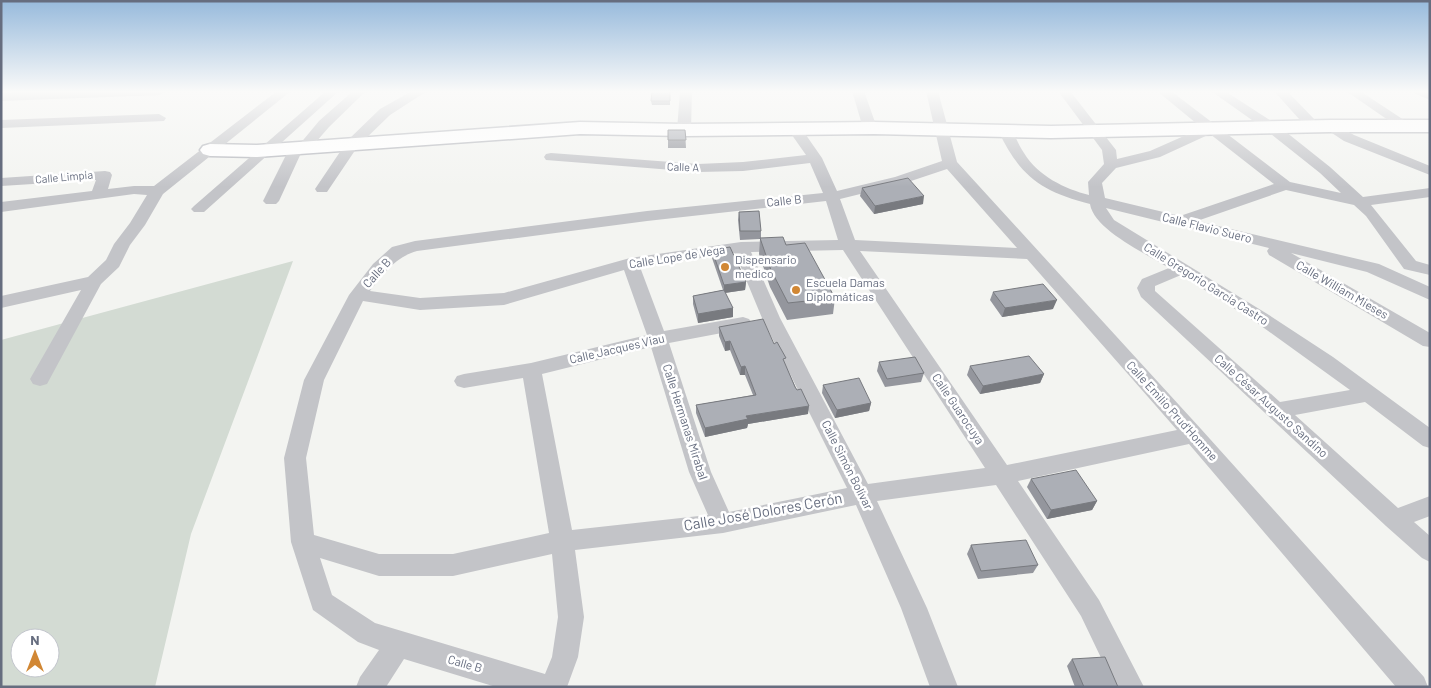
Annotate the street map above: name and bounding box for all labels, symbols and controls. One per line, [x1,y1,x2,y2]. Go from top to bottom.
street label: Calle A [667,159,700,174]
street label: Calle Limpia [35,167,93,186]
street label: Calle B [766,191,802,209]
street label: Calle Flavio Suero [1161,209,1253,245]
street label: Calle Gregorio García Castro [1142,239,1271,327]
street label: Calle Lope de Vega [628,242,726,271]
place label: Dispensario medico [735,252,797,280]
street label: Calle B [359,255,393,290]
street label: Calle William Mieses [1294,257,1391,321]
marker: Dispensario medico [719,261,731,273]
place label: Escuela Damas Diplomáticas [806,275,885,303]
marker: Escuela Damas Diplomáticas [790,284,802,296]
street label: Calle Jacques Viau [568,330,666,366]
street label: Calle César Augusto Sandino [1212,351,1331,460]
street label: Calle Emilio Prud'Homme [1124,358,1221,463]
street label: Calle Hermanas Mirabal [661,362,711,481]
street label: Calle Guarocuya [930,370,988,447]
street label: Calle Simón Bolívar [819,418,877,512]
street label: Calle José Dolores Cerón [682,488,844,534]
north arrow [10,628,60,678]
text: N [30,631,40,648]
street label: Calle B [446,651,484,675]

